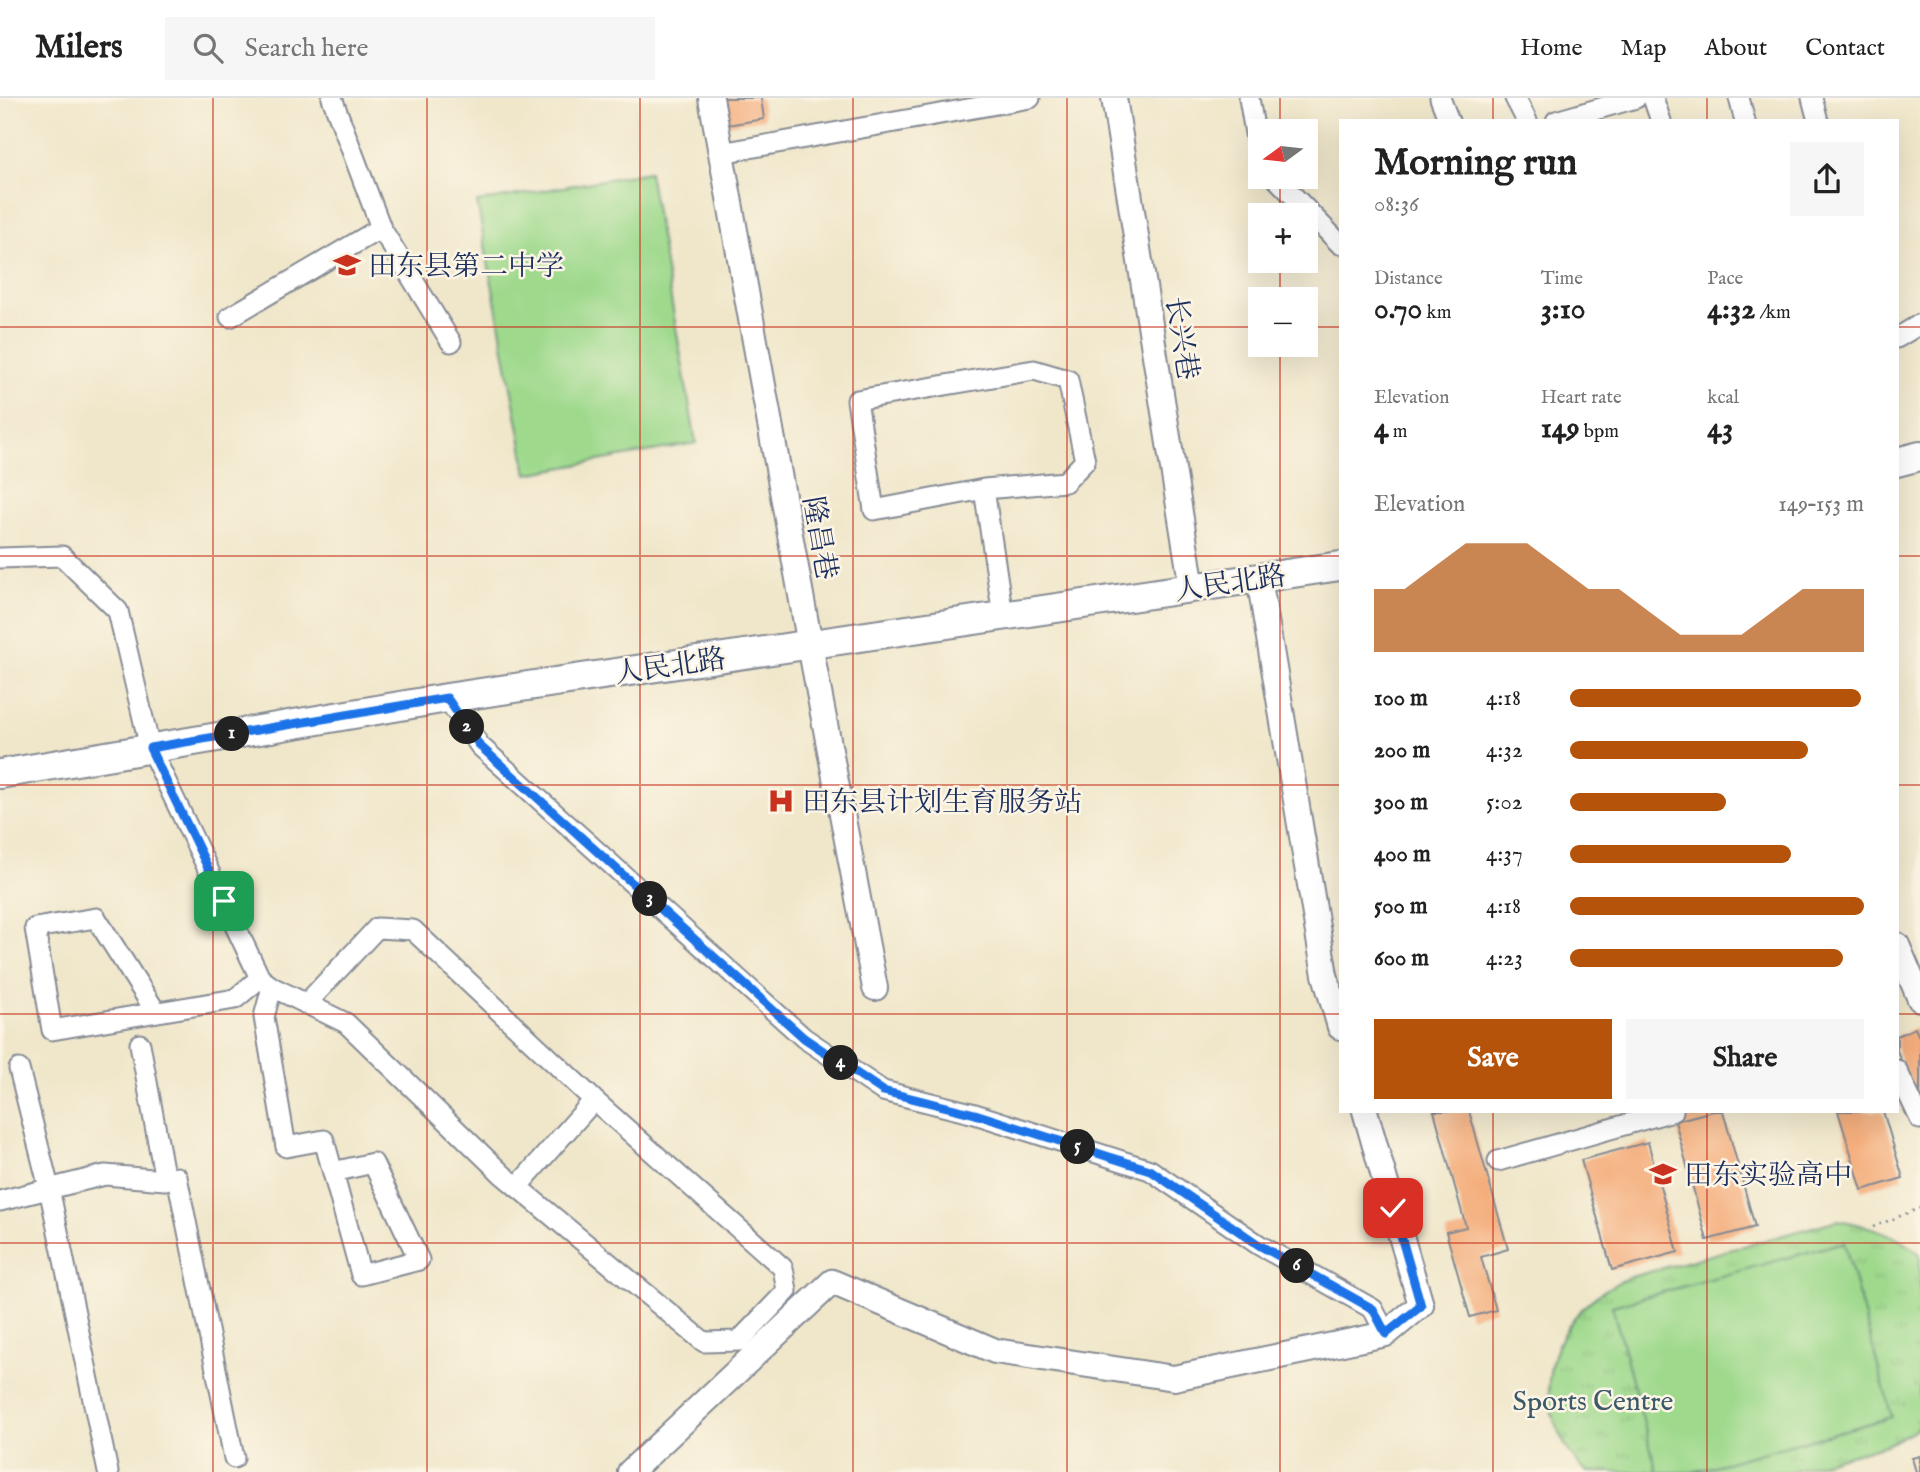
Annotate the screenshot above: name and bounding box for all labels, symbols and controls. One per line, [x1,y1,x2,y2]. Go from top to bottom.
search box [165,17,655,80]
text: Milers [35,27,123,69]
icon: search [189,29,227,67]
text: Search here [245,32,369,65]
text: Home [1520,33,1583,64]
text: Map [1621,33,1667,64]
text: About [1705,33,1767,64]
text: Contact [1805,33,1885,64]
north arrow [1248,119,1318,189]
map controls [1248,119,1318,357]
text: Morning run [1374,140,1577,188]
button: share [1790,142,1864,216]
text: 08:36 [1374,190,1419,219]
button: + [1248,203,1318,273]
school or university icon: 田东县第二中学 [332,250,362,280]
place label: 田东县第二中学 [368,250,564,285]
text: Distance [1374,267,1443,291]
text: Time [1541,267,1583,291]
text: Pace [1707,267,1743,291]
button: − [1248,287,1318,357]
text: 0.70 [1374,291,1422,329]
text: 3:10 [1541,291,1586,329]
text: 4:32 [1707,291,1755,329]
street label: 长兴巷 [1157,294,1204,383]
text: km [1422,301,1451,325]
text: /km [1755,301,1791,325]
text: Elevation [1374,386,1449,410]
text: Heart rate [1541,386,1622,410]
text: kcal [1707,386,1739,410]
text: 4 [1374,410,1389,448]
text: 149 [1541,410,1580,448]
text: 43 [1707,410,1733,448]
text: m [1389,420,1408,444]
text: bpm [1580,420,1619,444]
text: Elevation [1374,490,1465,519]
text: 149–153 m [1778,490,1864,519]
street label: 隆昌巷 [794,494,843,583]
street label: 人民北路 [1172,559,1288,610]
street label: 人民北路 [612,642,728,693]
text: 100 m [1374,684,1428,713]
text: 4:18 [1486,684,1521,713]
pin: 2 [449,710,484,744]
text: 2 [462,714,471,738]
pin: 1 [215,716,250,752]
text: 1 [228,721,235,745]
text: 200 m [1374,736,1430,765]
text: 4:32 [1486,736,1523,765]
hospital icon: 田东县计划生育服务站 [766,786,796,816]
place label: 田东县计划生育服务站 [802,786,1082,821]
text: 300 m [1374,788,1428,817]
text: 5:02 [1486,788,1523,817]
text: 400 m [1374,840,1431,869]
text: 4:37 [1486,840,1523,869]
pin [194,871,254,931]
icon: arrive [205,882,243,920]
pin: 3 [632,882,668,916]
text: 3 [646,886,653,910]
text: 500 m [1374,892,1428,921]
text: 4:18 [1486,892,1521,921]
text: 600 m [1374,944,1429,973]
text: 4:23 [1486,944,1523,973]
button: Save [1374,1019,1612,1099]
button: Share [1626,1019,1864,1099]
pin: 4 [824,1046,858,1080]
text: 4 [836,1050,845,1074]
pin: 5 [1060,1130,1096,1164]
text: 5 [1074,1134,1081,1158]
school or university icon: 田东实验高中 [1648,1159,1678,1189]
place label: 田东实验高中 [1684,1159,1852,1194]
pin [1363,1178,1423,1238]
icon: check [1374,1189,1412,1227]
pin: 6 [1280,1248,1314,1284]
text: 6 [1292,1253,1301,1277]
park label: Sports Centre [1513,1385,1674,1420]

